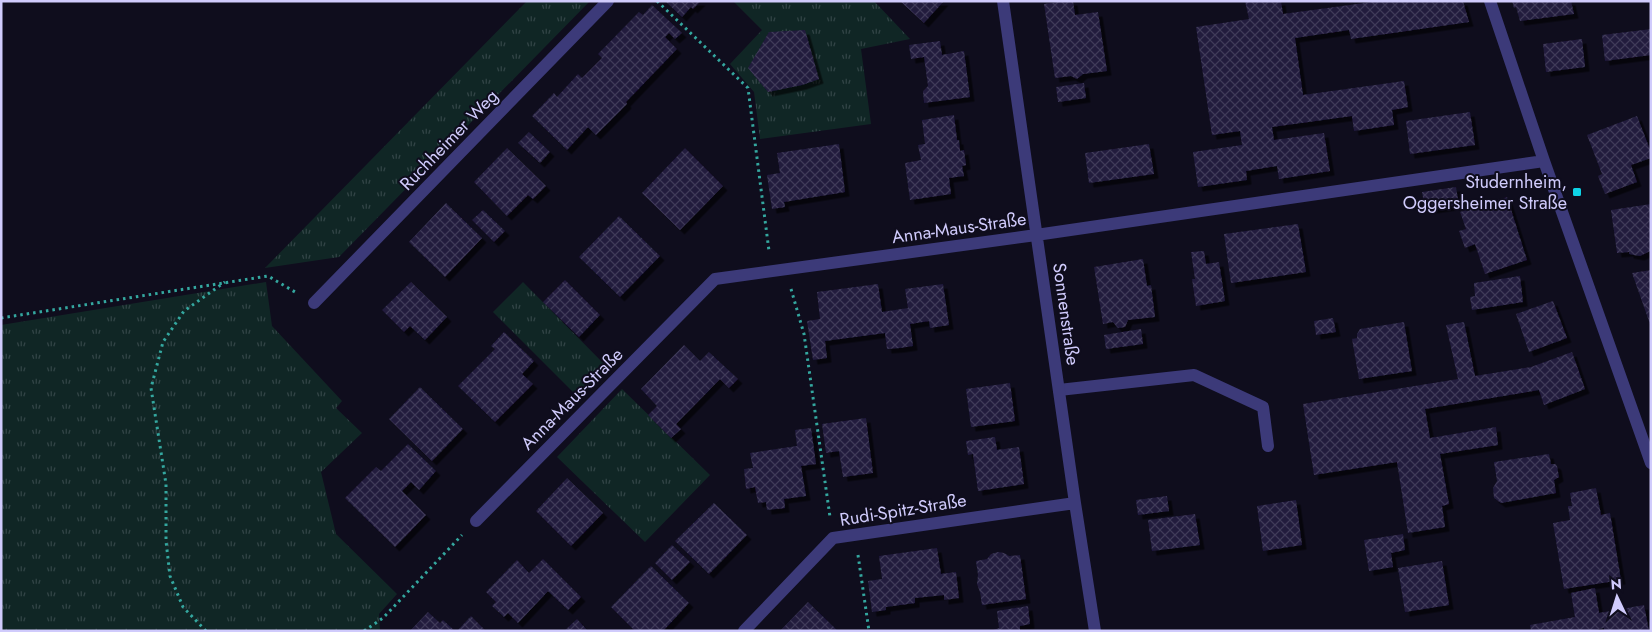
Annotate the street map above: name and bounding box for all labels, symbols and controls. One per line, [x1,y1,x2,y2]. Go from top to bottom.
street label: Ruchheimer Weg [394,84,504,196]
place label: Studernheim, Oggersheimer Straße [1403,169,1567,216]
marker: Studernheim, Oggersheimer Straße [1571,186,1583,198]
street label: Anna-Maus-Straße [890,206,1028,250]
street label: Sonnenstraße [1046,261,1086,367]
street label: Anna-Maus-Straße [515,342,629,456]
street label: Rudi-Spitz-Straße [838,487,968,533]
north arrow [1592,572,1642,622]
text: N [1610,574,1622,594]

